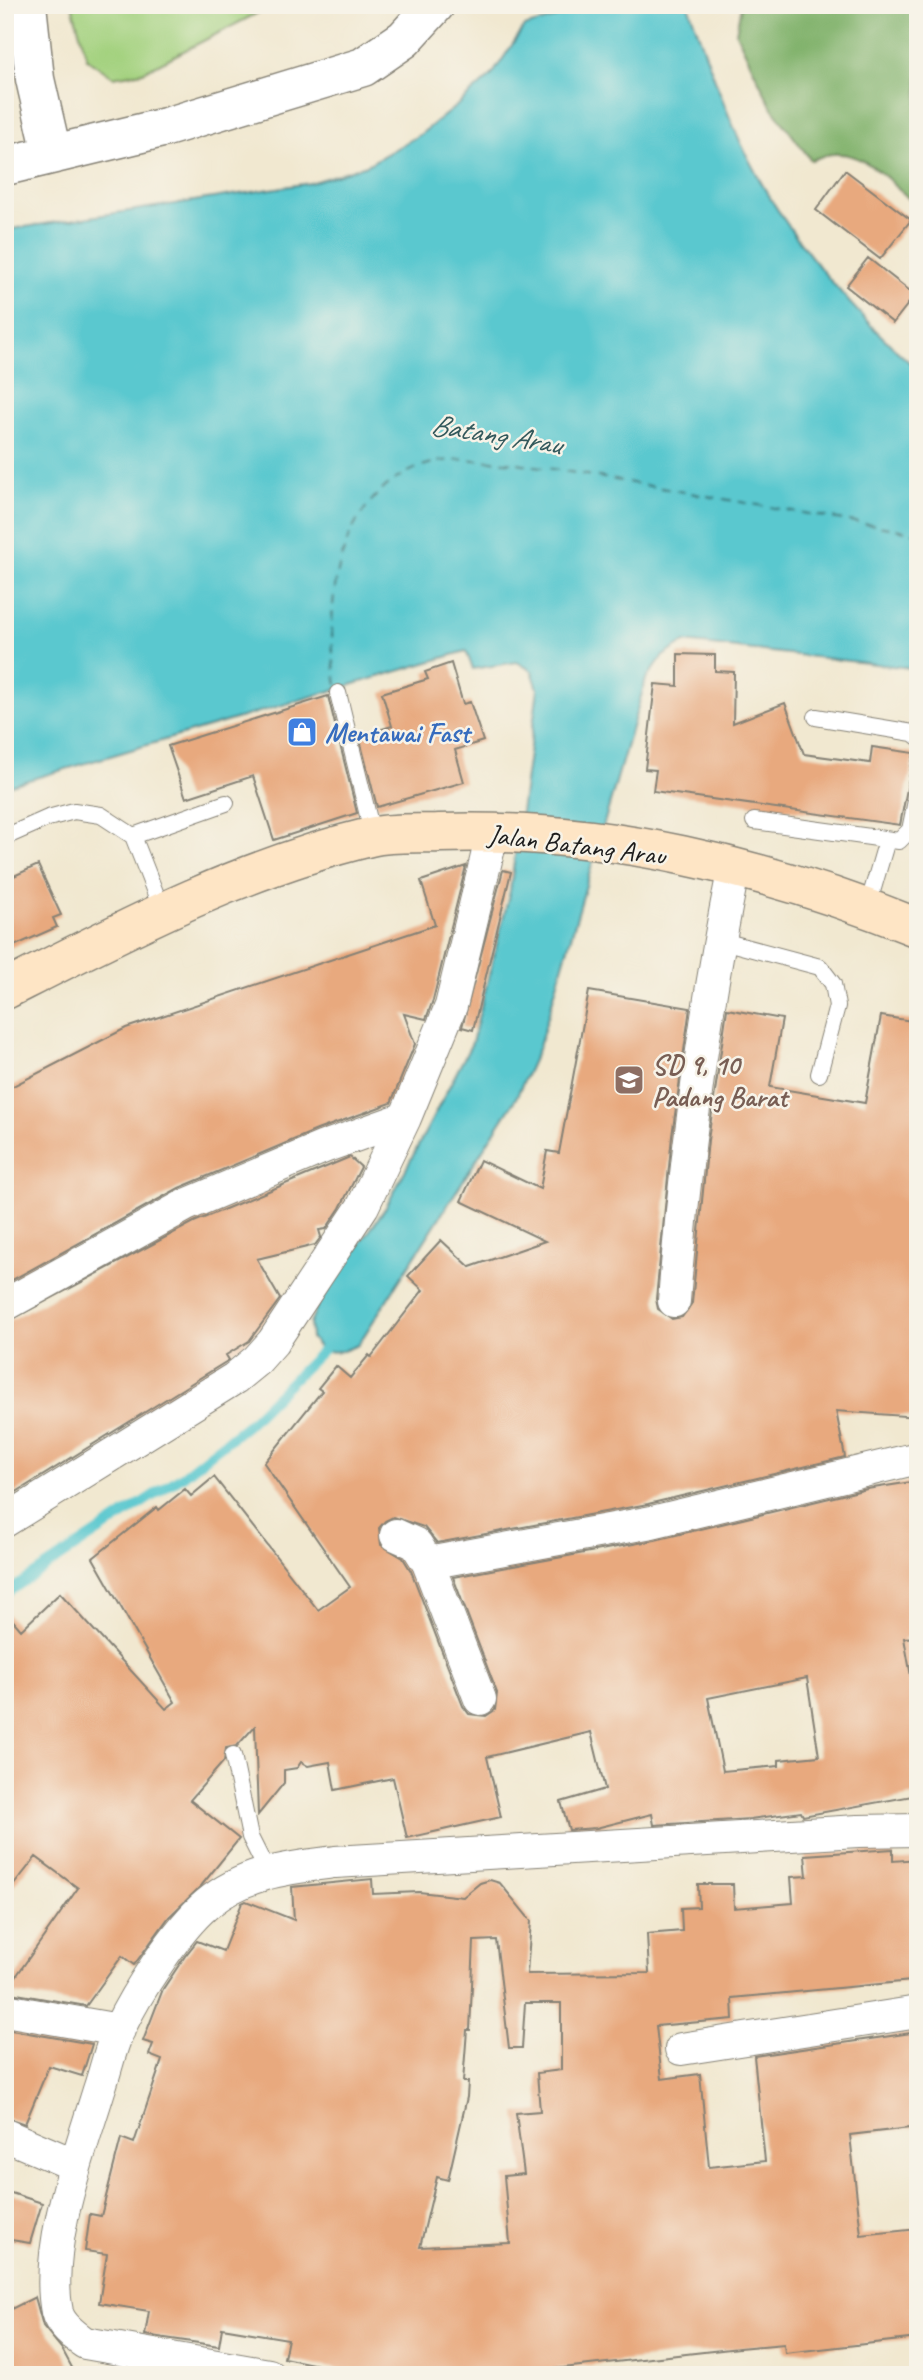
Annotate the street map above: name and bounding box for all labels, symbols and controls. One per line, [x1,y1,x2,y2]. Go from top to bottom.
water label: Batang Arau [428,405,569,464]
shop icon: Mentawai Fast [285,715,319,749]
place label: Mentawai Fast [325,715,473,750]
street label: Jalan Batang Arau [484,816,669,873]
place label: SD 9, 10 Padang Barat [652,1047,791,1114]
school or university icon: SD 9, 10 Padang Barat [612,1063,646,1097]

